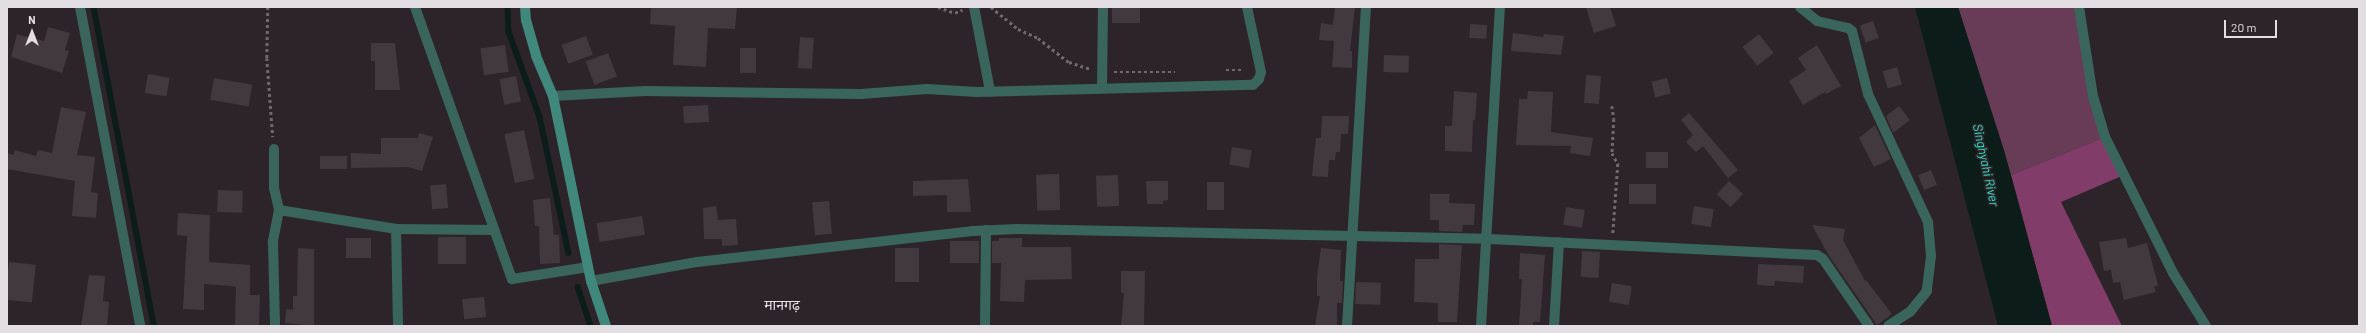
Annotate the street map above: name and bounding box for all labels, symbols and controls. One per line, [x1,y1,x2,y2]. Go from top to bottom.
north arrow [12,12,52,52]
scale bar [2226,12,2279,38]
text: N [28,13,36,26]
text: 20 m [2231,20,2257,34]
water label: Singhyahi River [1970,122,2002,208]
district label: मानगढ़ [764,297,800,313]

